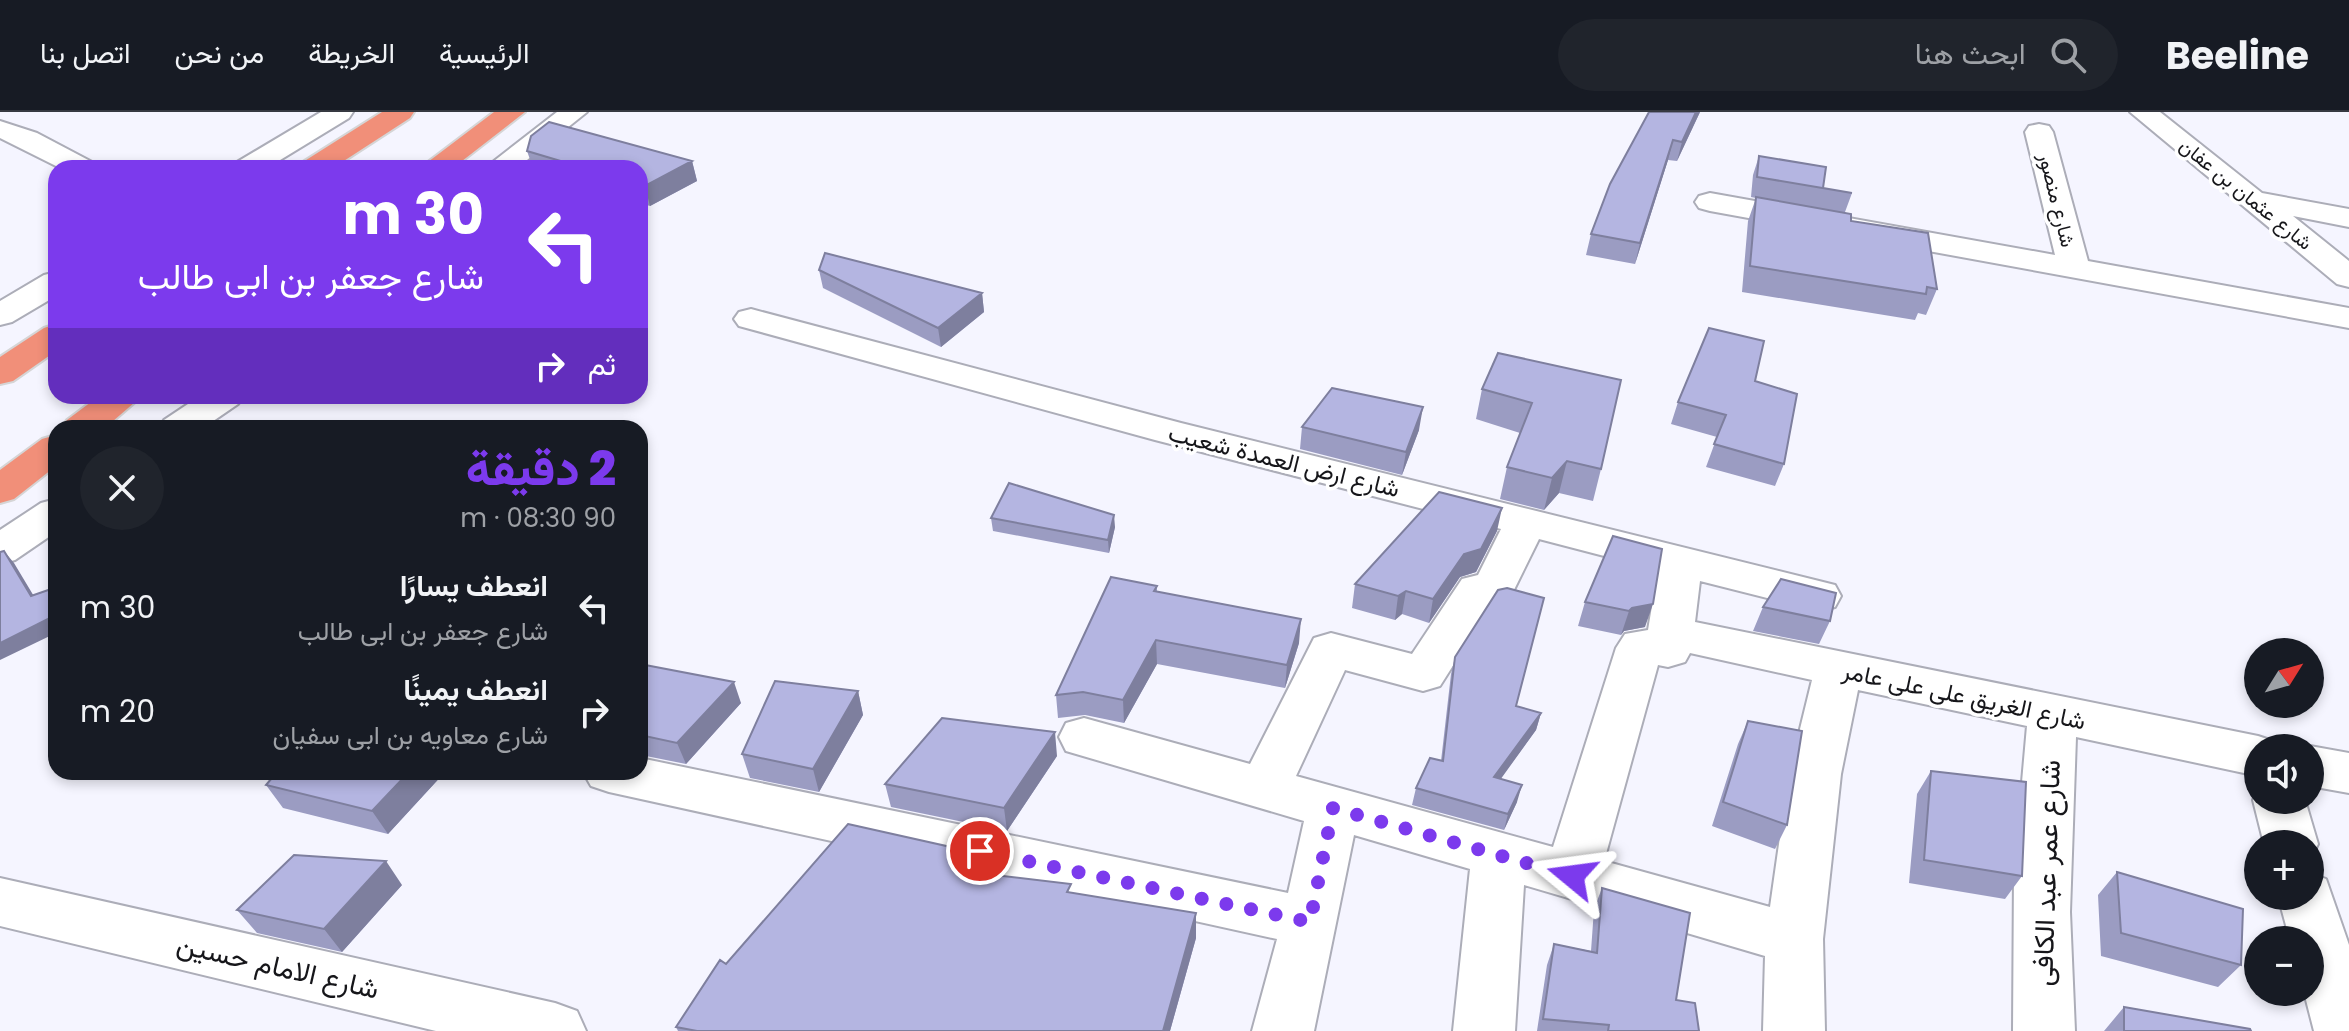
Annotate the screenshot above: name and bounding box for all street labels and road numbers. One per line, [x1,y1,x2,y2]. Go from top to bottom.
street label: شارع عثمان بن عفان [2174,132,2318,256]
street label: شارع منصور [2032,149,2082,250]
street label: شارع ارض العمدة شعيب [1165,416,1403,505]
street label: شارع الغريق على على عامر [1839,653,2089,737]
street label: شارع عمر عبد الكافى [2023,759,2070,987]
street label: شارع الامام حسين [173,924,383,1009]

